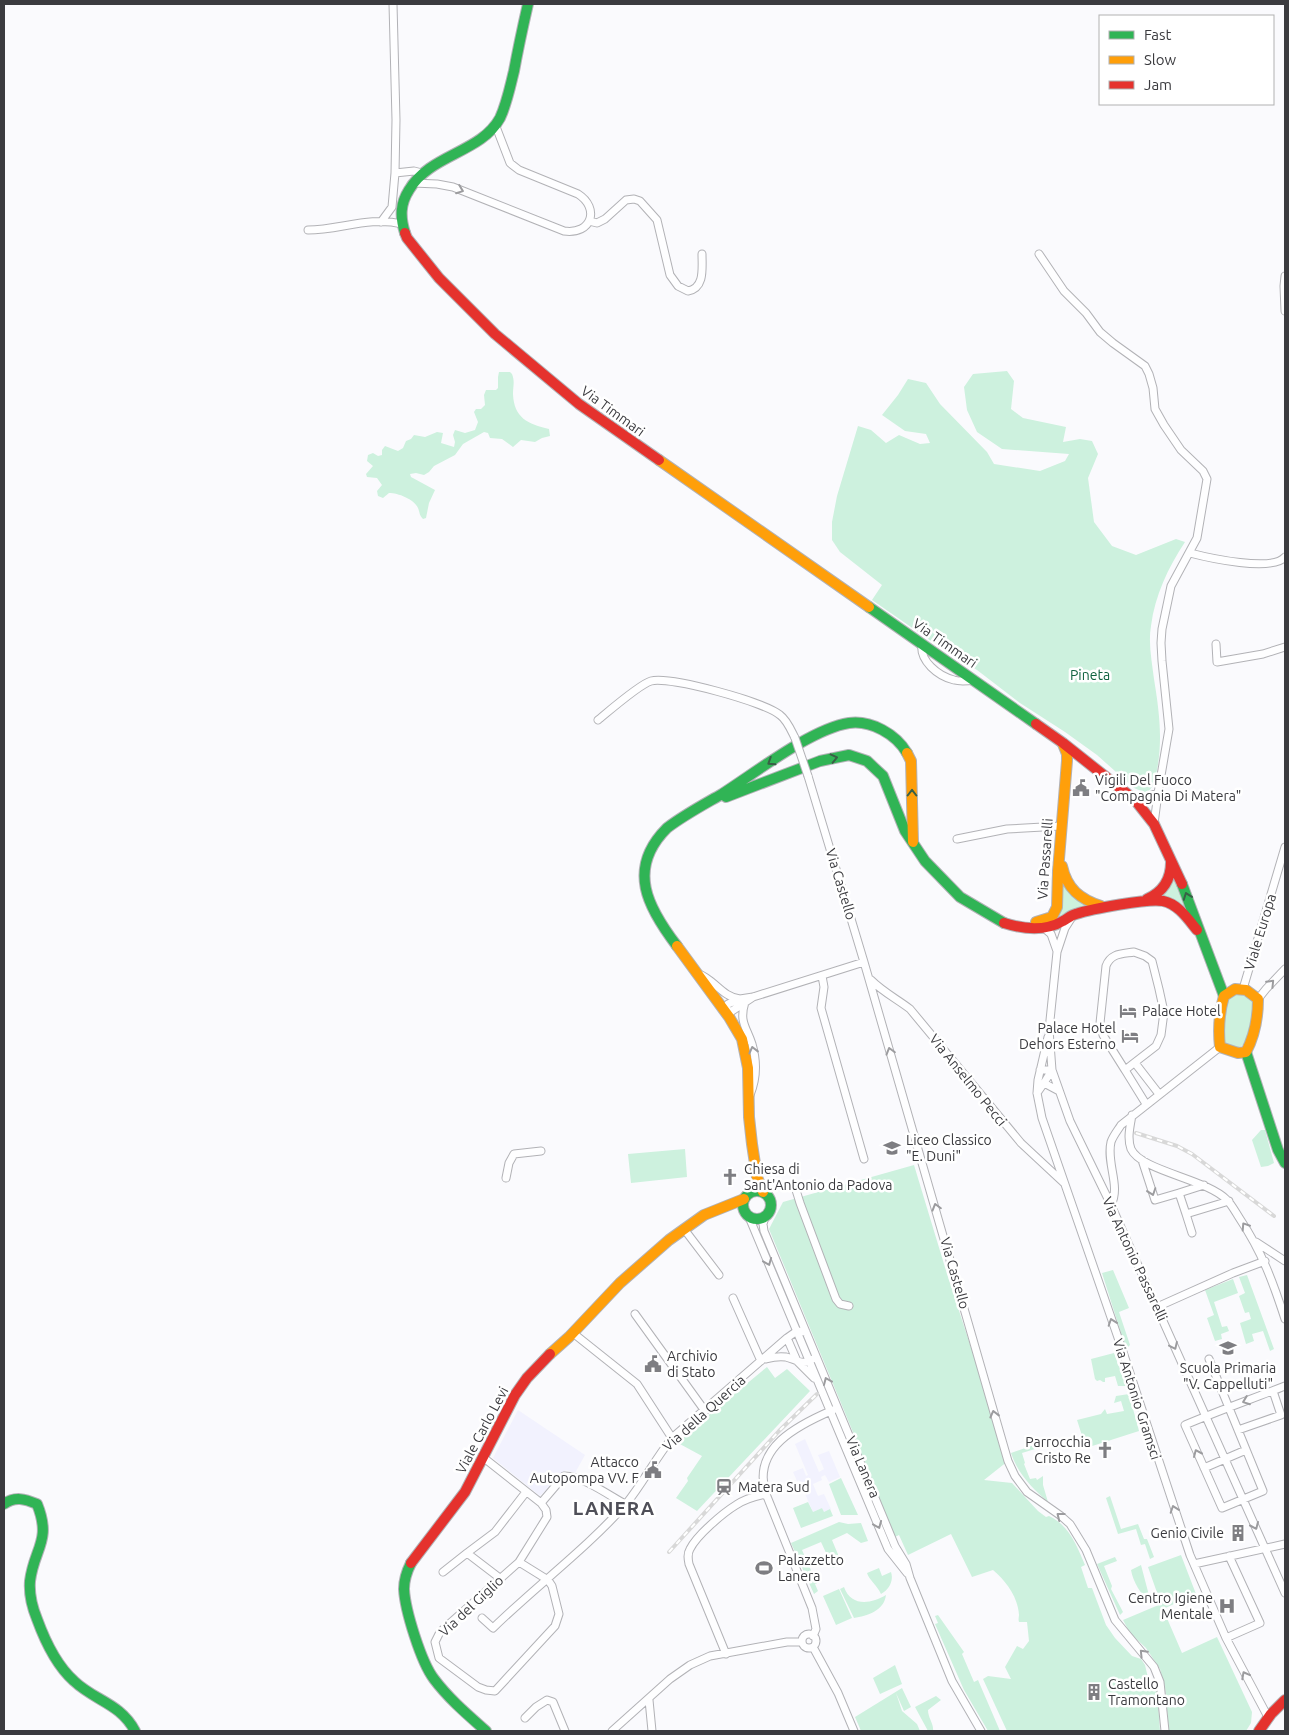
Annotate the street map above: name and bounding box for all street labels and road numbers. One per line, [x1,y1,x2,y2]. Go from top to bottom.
street label: Via Timmari [578,383,648,439]
street label: Via Timmari [910,615,980,671]
street label: Via Passarelli [1034,818,1056,900]
street label: Via Castello [823,846,859,922]
street label: Viale Europa [1241,892,1279,972]
street label: Via Anselmo Pecci [926,1031,1010,1129]
street label: Via Antonio Passarelli [1099,1194,1171,1324]
street label: Via Castello [937,1235,973,1311]
street label: Via Antonio Gramsci [1110,1336,1164,1462]
street label: Via della Quercia [659,1372,749,1454]
street label: Viale Carlo Levi [452,1384,512,1476]
street label: Via Lanera [843,1434,883,1500]
street label: Via del Giglio [436,1572,506,1640]

